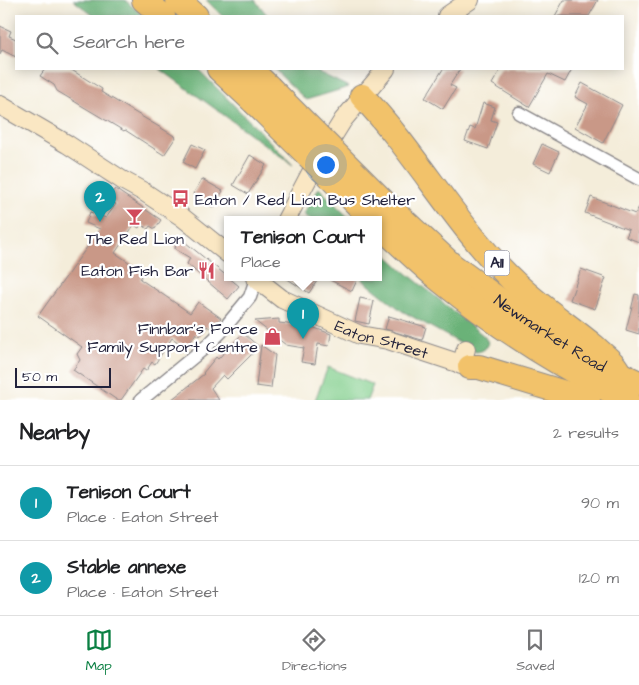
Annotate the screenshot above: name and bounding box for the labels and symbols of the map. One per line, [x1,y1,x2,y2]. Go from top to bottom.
your location [313,152,339,178]
pin: 2 [84,181,116,222]
bus stop icon: Eaton / Red Lion Bus Shelter [171,189,191,209]
place label: Eaton / Red Lion Bus Shelter [195,189,415,211]
bar icon: The Red Lion [125,207,145,227]
place label: The Red Lion [86,228,184,250]
road number: A11 [484,250,510,276]
place label: Eaton Fish Bar [81,260,193,282]
restaurant icon: Eaton Fish Bar [197,260,217,280]
street label: Newmarket Road [489,290,610,378]
pin: 1 [287,298,319,339]
street label: Eaton Street [331,315,431,365]
place label: Finnbar’s Force Family Support Centre [87,318,258,359]
shop icon: Finnbar’s Force Family Support Centre [262,327,282,347]
scale bar [15,365,111,388]

